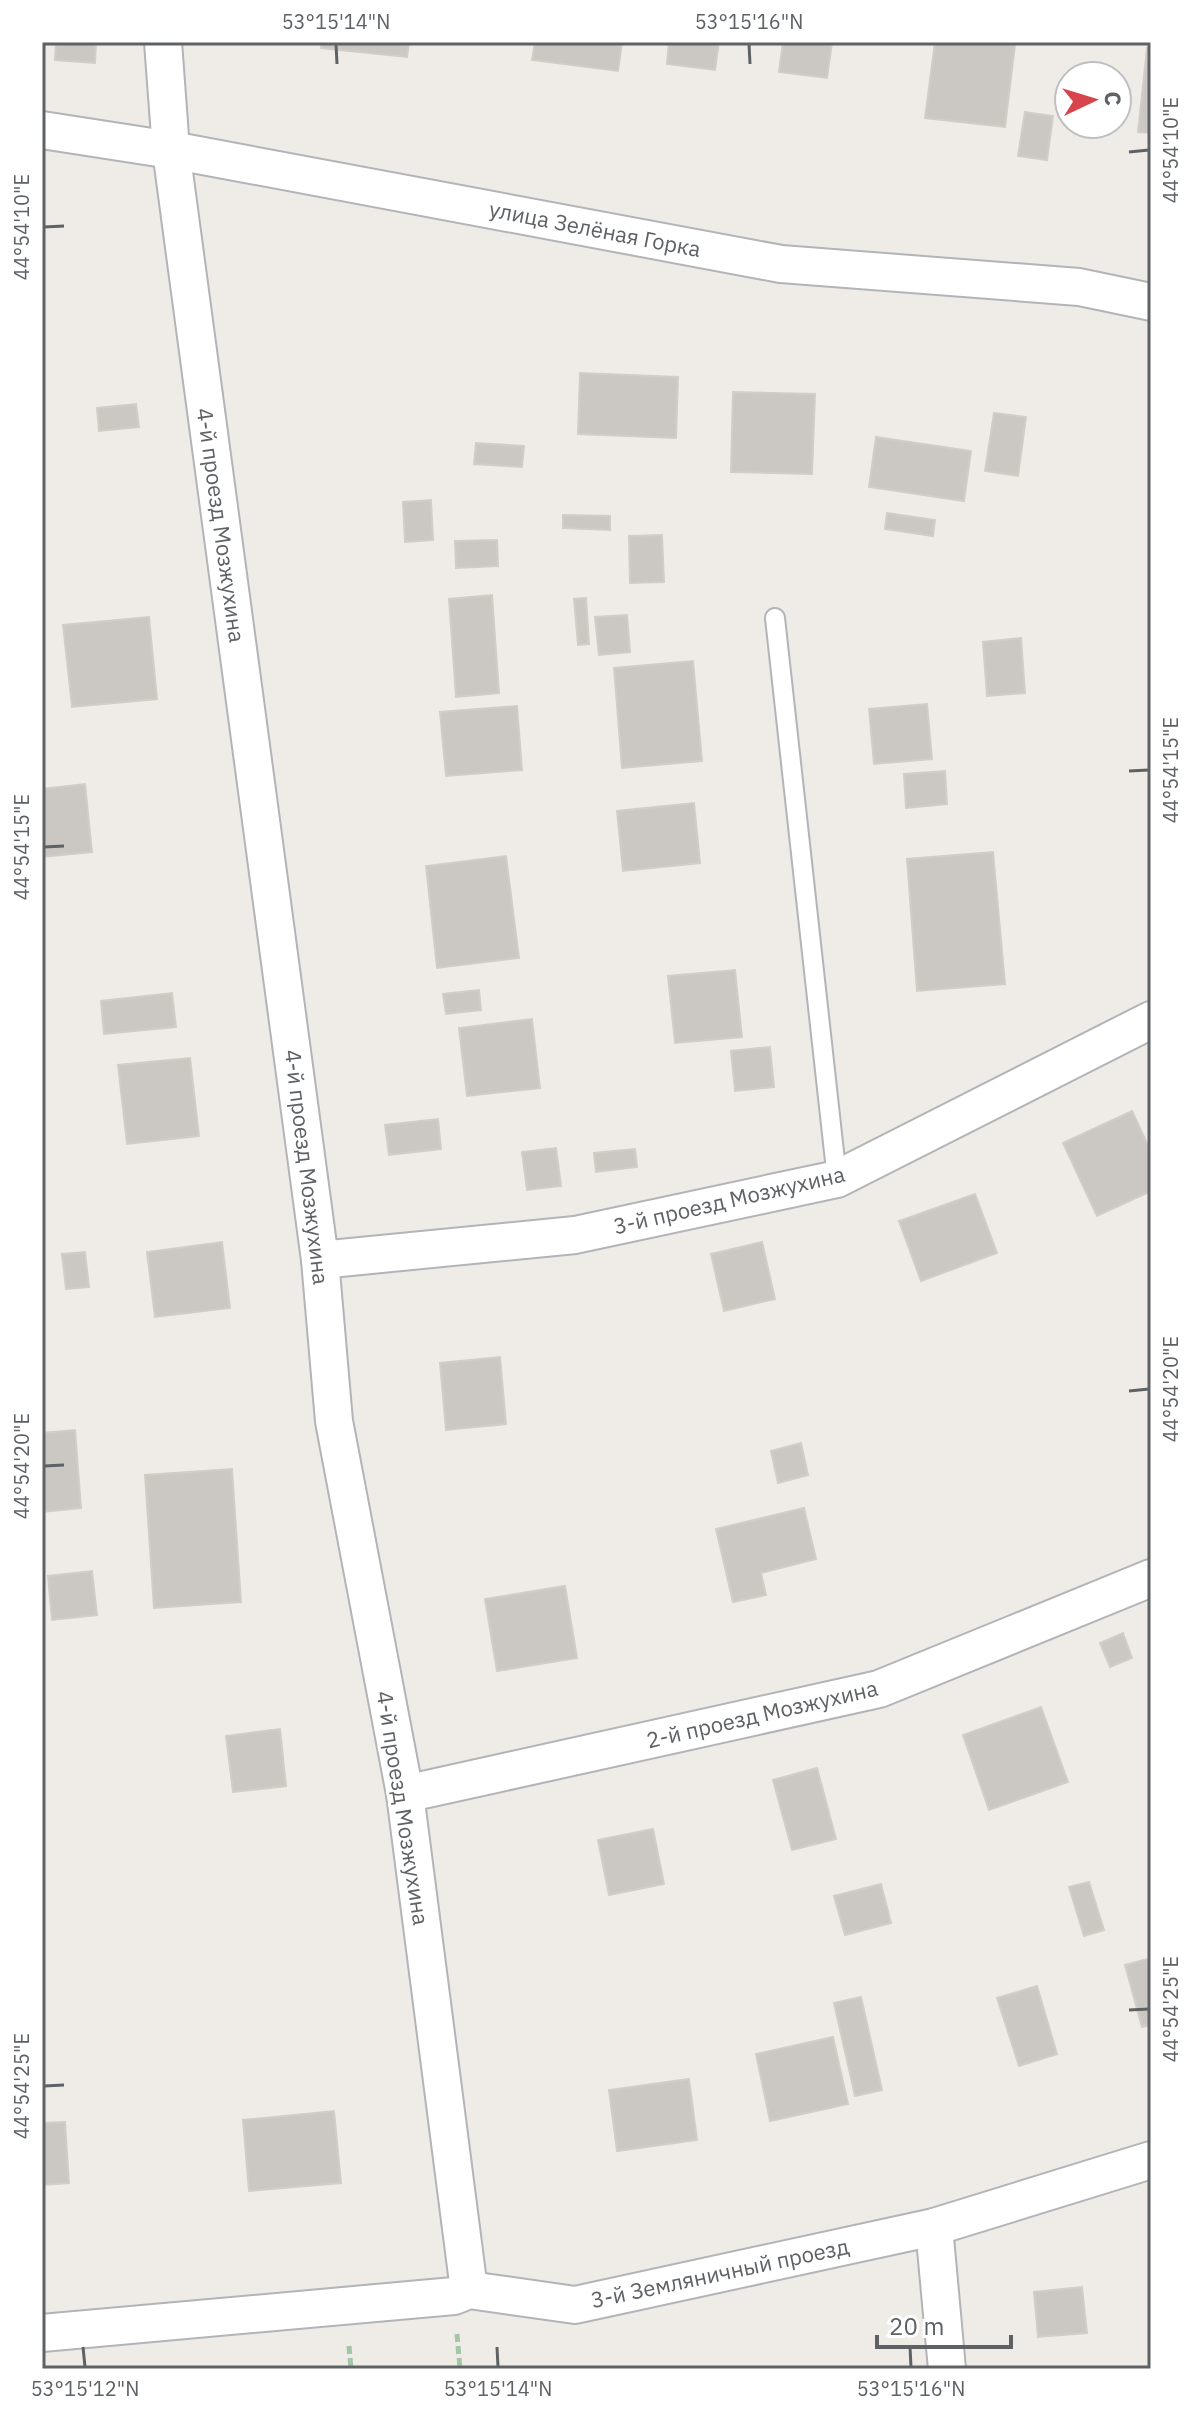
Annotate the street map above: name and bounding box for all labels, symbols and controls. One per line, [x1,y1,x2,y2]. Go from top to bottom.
text: 53°15'14"N [282,8,390,35]
text: 53°15'16"N [695,8,803,35]
north arrow [1053,60,1133,140]
text: С [1098,90,1128,107]
text: 44°54'10"E [1157,97,1184,203]
text: 44°54'10"E [8,174,35,280]
street label: улица Зелёная Горка [487,194,704,263]
street label: 4-й проезд Мозжухина [191,406,252,644]
text: 44°54'15"E [1157,717,1184,823]
text: 44°54'15"E [8,794,35,900]
street label: 4-й проезд Мозжухина [279,1048,336,1286]
street label: 3-й проезд Мозжухина [610,1159,848,1240]
text: 44°54'20"E [1157,1336,1184,1442]
text: 44°54'20"E [8,1413,35,1519]
street label: 2-й проезд Мозжухина [643,1673,881,1754]
street label: 4-й проезд Мозжухина [371,1689,436,1927]
text: 44°54'25"E [1157,1956,1184,2062]
text: 44°54'25"E [8,2033,35,2139]
street label: 3-й Земляничный проезд [588,2231,852,2314]
scale bar [877,2299,1011,2349]
text: 20 m [889,2310,944,2342]
text: 53°15'12"N [31,2375,139,2402]
text: 53°15'14"N [444,2375,552,2402]
text: 53°15'16"N [857,2375,965,2402]

